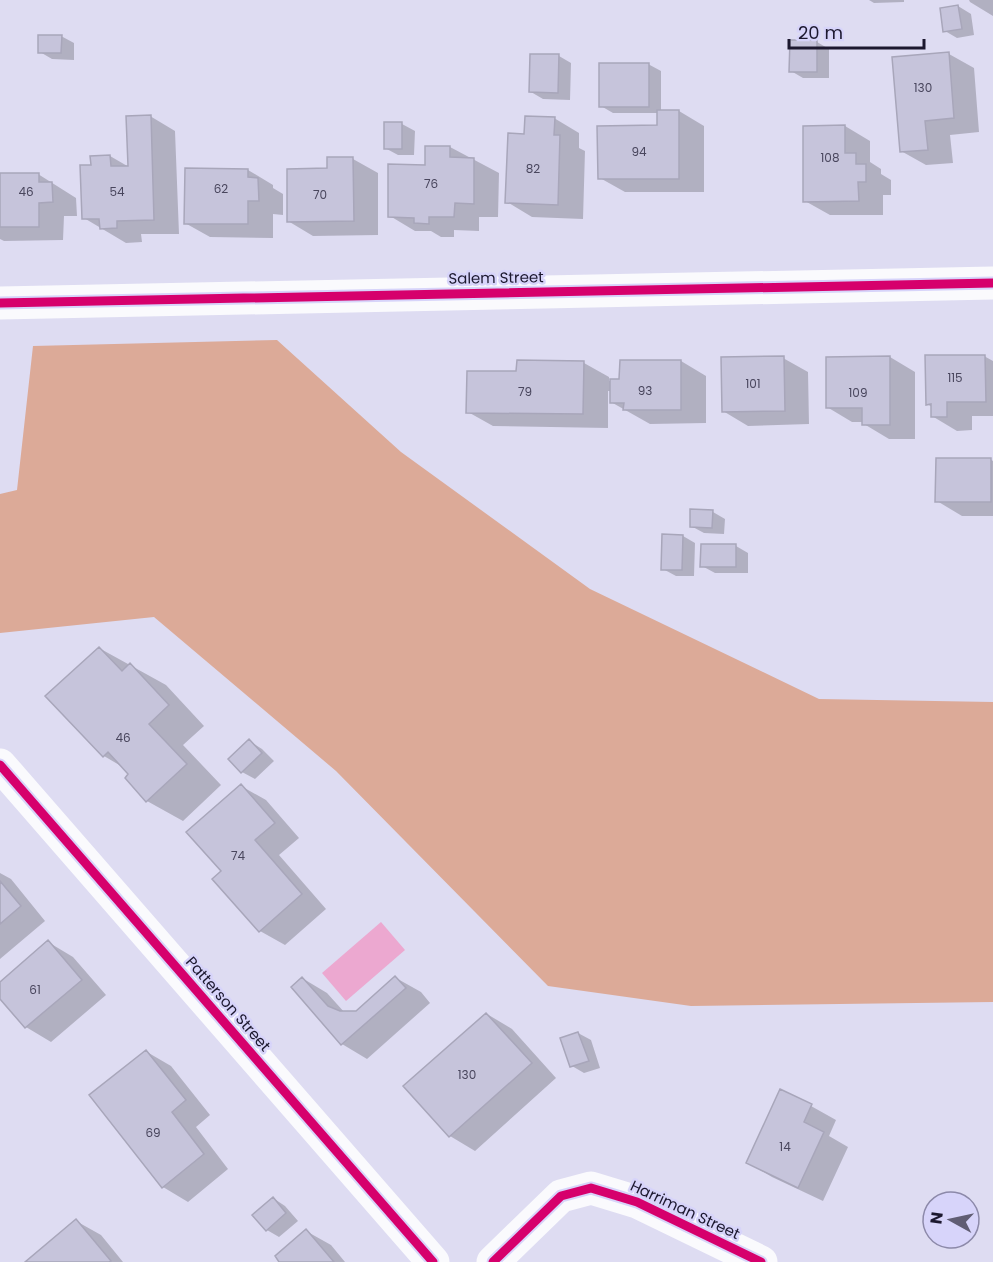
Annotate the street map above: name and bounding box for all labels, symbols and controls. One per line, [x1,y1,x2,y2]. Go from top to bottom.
scale bar [789,12,924,50]
text: 20 m [798,20,843,45]
house number: 130 [914,79,932,96]
house number: 94 [631,143,647,160]
house number: 108 [821,149,839,166]
house number: 82 [526,160,540,177]
house number: 76 [424,175,438,192]
house number: 62 [214,180,228,197]
house number: 46 [18,183,34,200]
house number: 54 [109,183,125,200]
house number: 70 [313,186,327,203]
street label: Salem Street [448,266,544,289]
house number: 115 [947,369,963,386]
house number: 101 [745,375,761,392]
house number: 93 [638,382,652,399]
house number: 79 [518,383,532,400]
house number: 109 [849,384,867,401]
house number: 46 [115,729,131,746]
house number: 74 [231,847,245,864]
street label: Patterson Street [181,952,276,1056]
house number: 61 [29,981,41,998]
house number: 130 [458,1066,476,1083]
house number: 69 [145,1124,161,1141]
house number: 14 [779,1138,791,1155]
street label: Harriman Street [627,1175,743,1244]
north arrow [921,1190,981,1250]
text: N [924,1210,949,1226]

